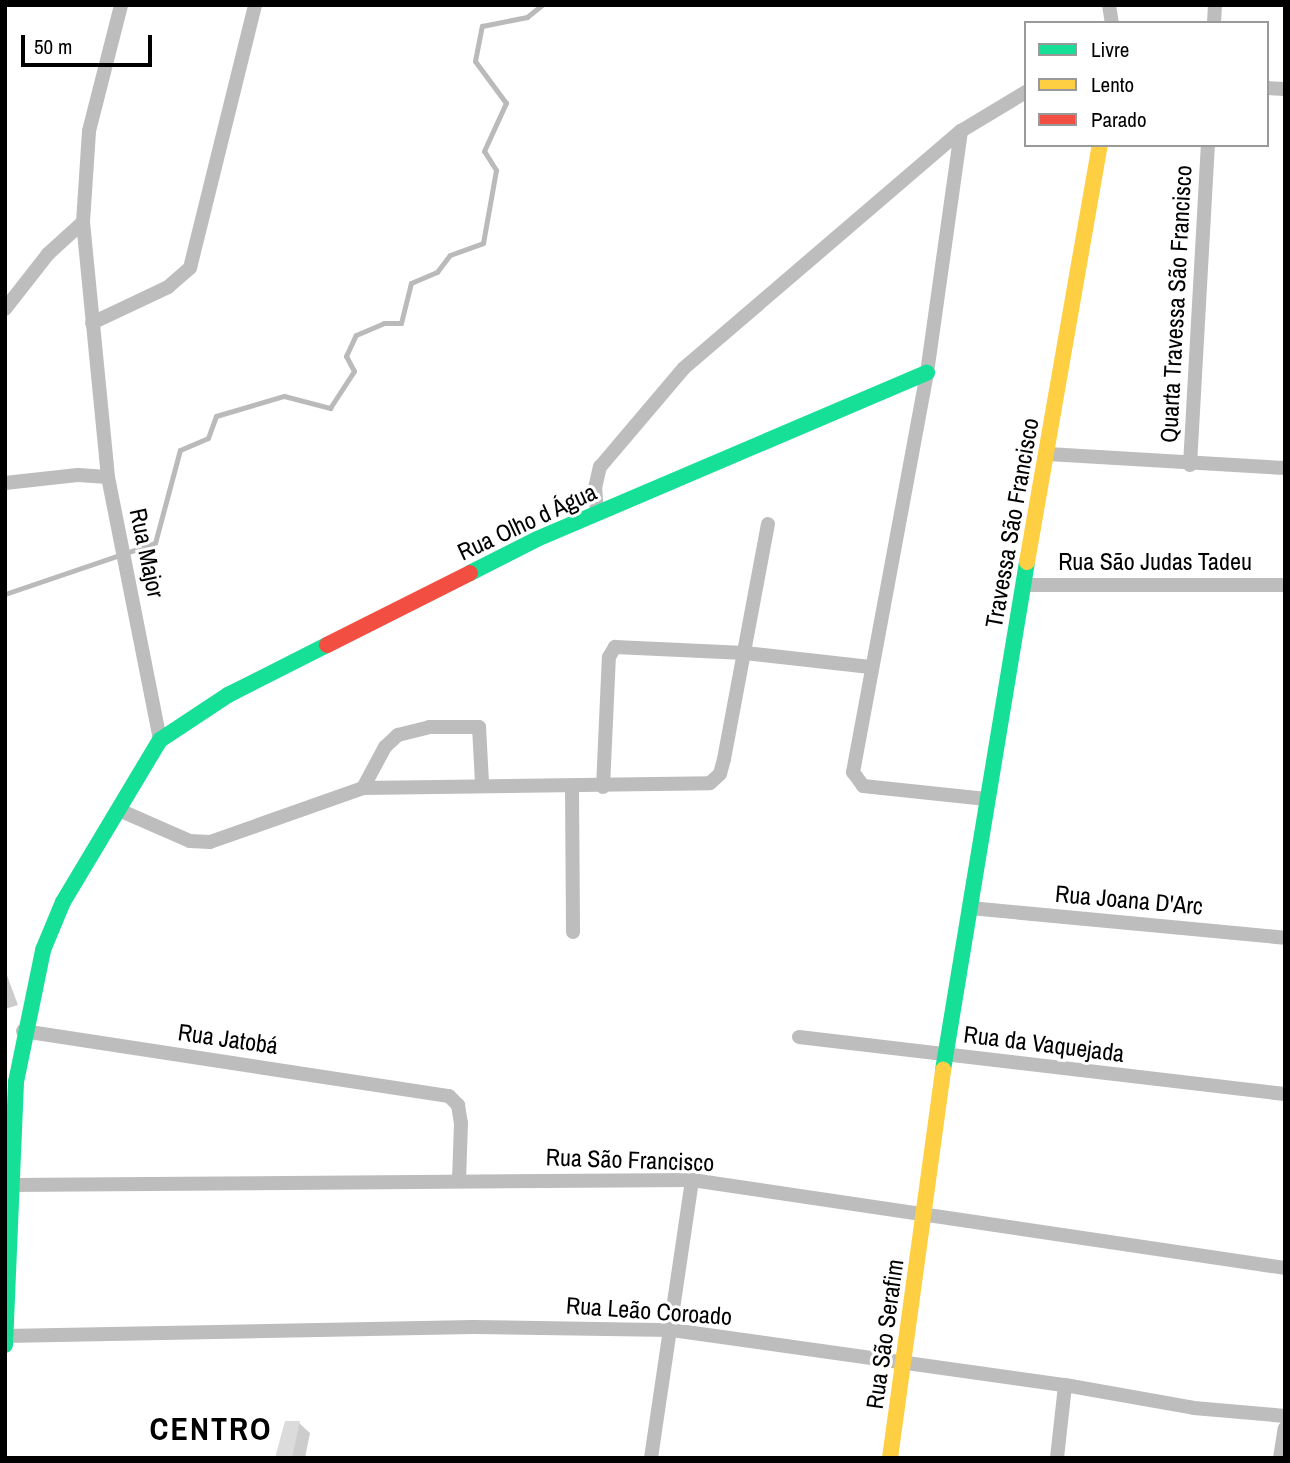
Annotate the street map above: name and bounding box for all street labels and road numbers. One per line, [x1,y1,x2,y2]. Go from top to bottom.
street label: Quarta Travessa São Francisco [1154,164,1198,444]
street label: Travessa São Francisco [979,416,1045,630]
street label: Rua Olho d Água [452,477,602,567]
street label: Rua Major [123,506,171,600]
street label: Rua São Judas Tadeu [1058,548,1252,576]
street label: Rua Joana D'Arc [1054,879,1204,921]
street label: Rua Jatobá [176,1018,280,1060]
street label: Rua da Vaquejada [962,1020,1126,1068]
street label: Rua São Francisco [545,1143,715,1177]
street label: Rua São Serafim [860,1257,910,1411]
street label: Rua Leão Coroado [565,1291,733,1331]

